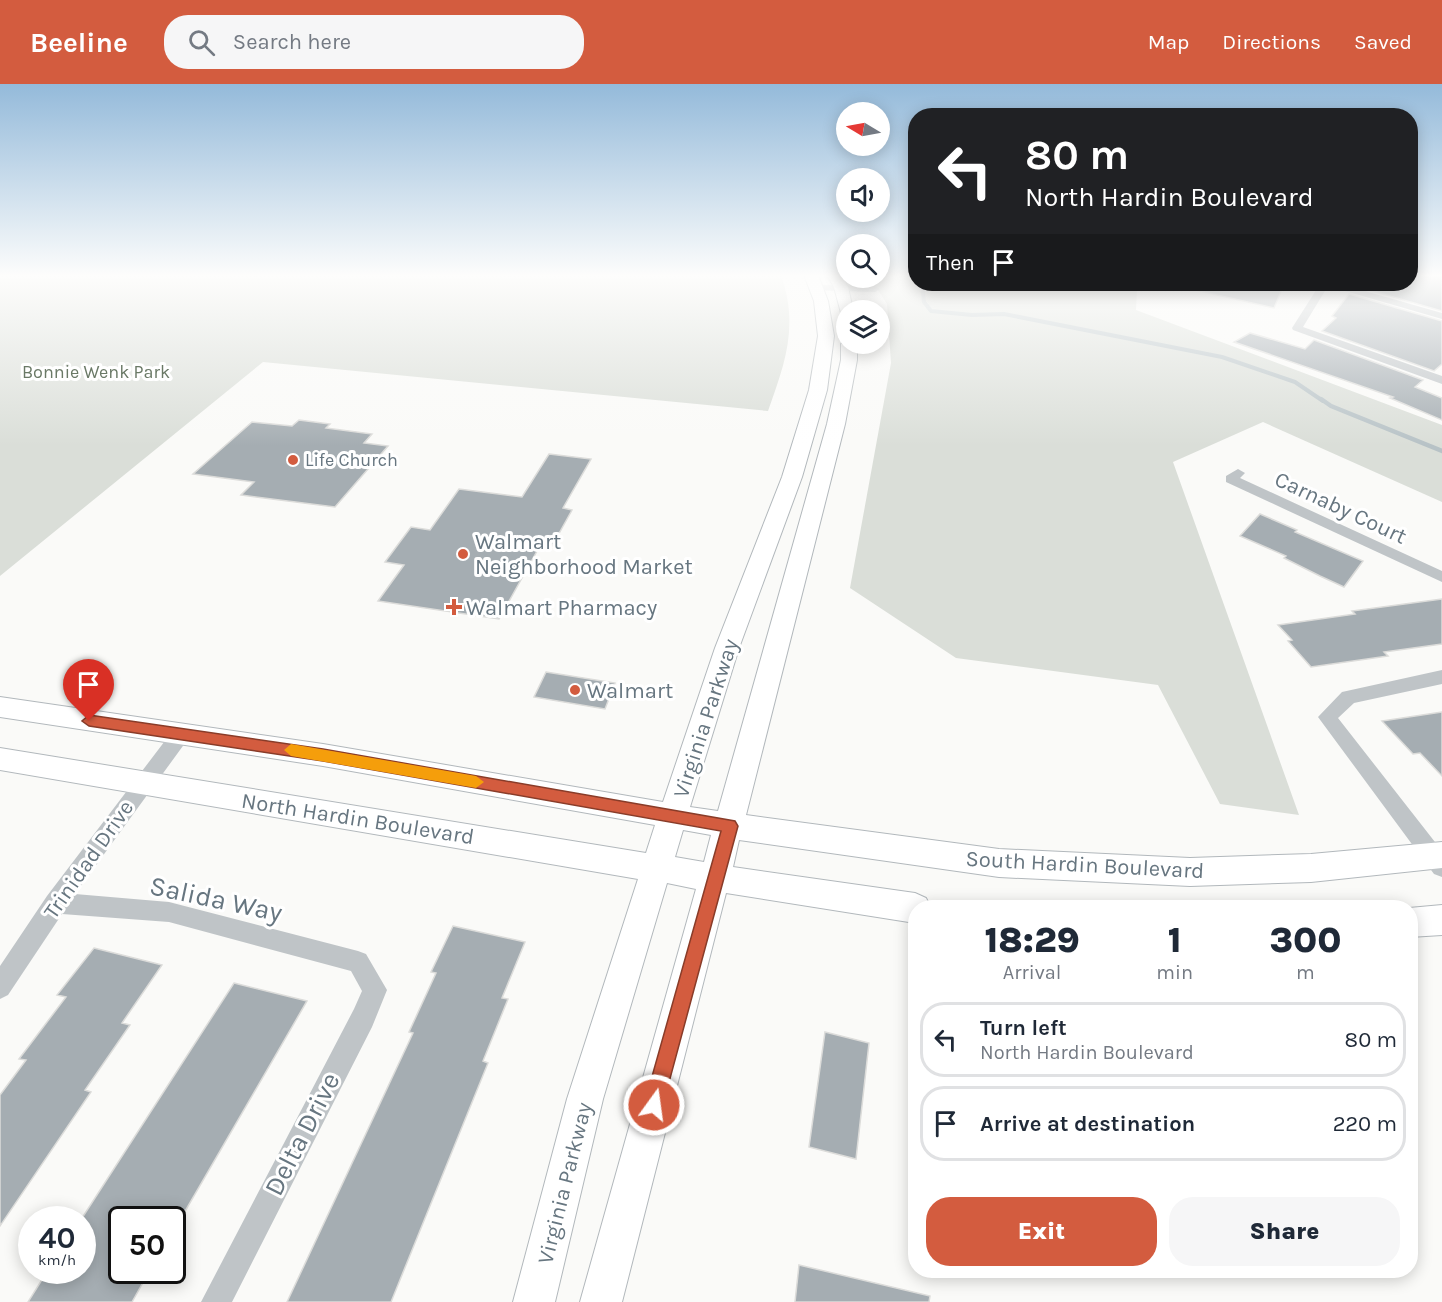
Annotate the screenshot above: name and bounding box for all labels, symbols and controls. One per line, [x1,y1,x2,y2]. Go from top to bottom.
search box [164,15,584,69]
text: Beeline [30,26,128,59]
icon: search [185,26,218,59]
text: Search here [233,29,351,55]
text: Map [1148,30,1189,54]
text: Directions [1222,30,1321,54]
text: Saved [1354,30,1412,54]
north arrow [836,102,890,156]
map controls [836,102,890,354]
text: 80 m [1025,130,1129,180]
icon: left [926,132,1004,210]
button: sound [836,168,890,222]
text: North Hardin Boulevard [1025,181,1314,213]
button: search [836,234,890,288]
icon: arrive [987,246,1020,279]
text: Then [926,250,975,276]
button: layers [836,300,890,354]
park label: Bonnie Wenk Park [22,361,170,383]
place label: Life Church [305,449,398,471]
marker: Life Church [286,453,300,467]
street label: Carnaby Court [1271,466,1411,550]
place label: Walmart Neighborhood Market [475,529,693,580]
marker: Walmart Neighborhood Market [456,547,470,561]
place label: Walmart Pharmacy [466,595,657,621]
marker: Walmart Pharmacy [447,600,461,614]
street label: Virginia Parkway [668,636,744,801]
pin [63,659,114,721]
icon: arrive [72,668,105,701]
place label: Walmart [587,678,673,704]
marker: Walmart [568,683,582,697]
street label: North Hardin Boulevard [240,788,476,850]
street label: Trinidad Drive [38,795,139,924]
street label: South Hardin Boulevard [965,846,1205,884]
street label: Salida Way [147,869,286,929]
text: 18:29 [984,919,1080,961]
text: 1 [1168,919,1182,961]
text: 300 [1269,919,1342,961]
text: Arrival [1003,961,1061,984]
text: min [1156,961,1193,984]
text: m [1296,961,1315,984]
text: Turn left [980,1015,1067,1041]
icon: left [929,1023,962,1056]
text: 80 m [1345,1027,1397,1053]
text: North Hardin Boulevard [980,1041,1194,1064]
street label: Delta Drive [257,1067,347,1201]
position arrow [622,1073,686,1137]
street label: Virginia Parkway [532,1100,598,1267]
icon: arrive [929,1107,962,1140]
text: Arrive at destination [980,1111,1195,1137]
text: 220 m [1333,1111,1397,1137]
button: Exit [926,1197,1157,1266]
button: Share [1169,1197,1400,1266]
speed limit sign: 50 [108,1206,186,1284]
text: 40 [39,1220,75,1256]
text: km/h [38,1251,76,1269]

